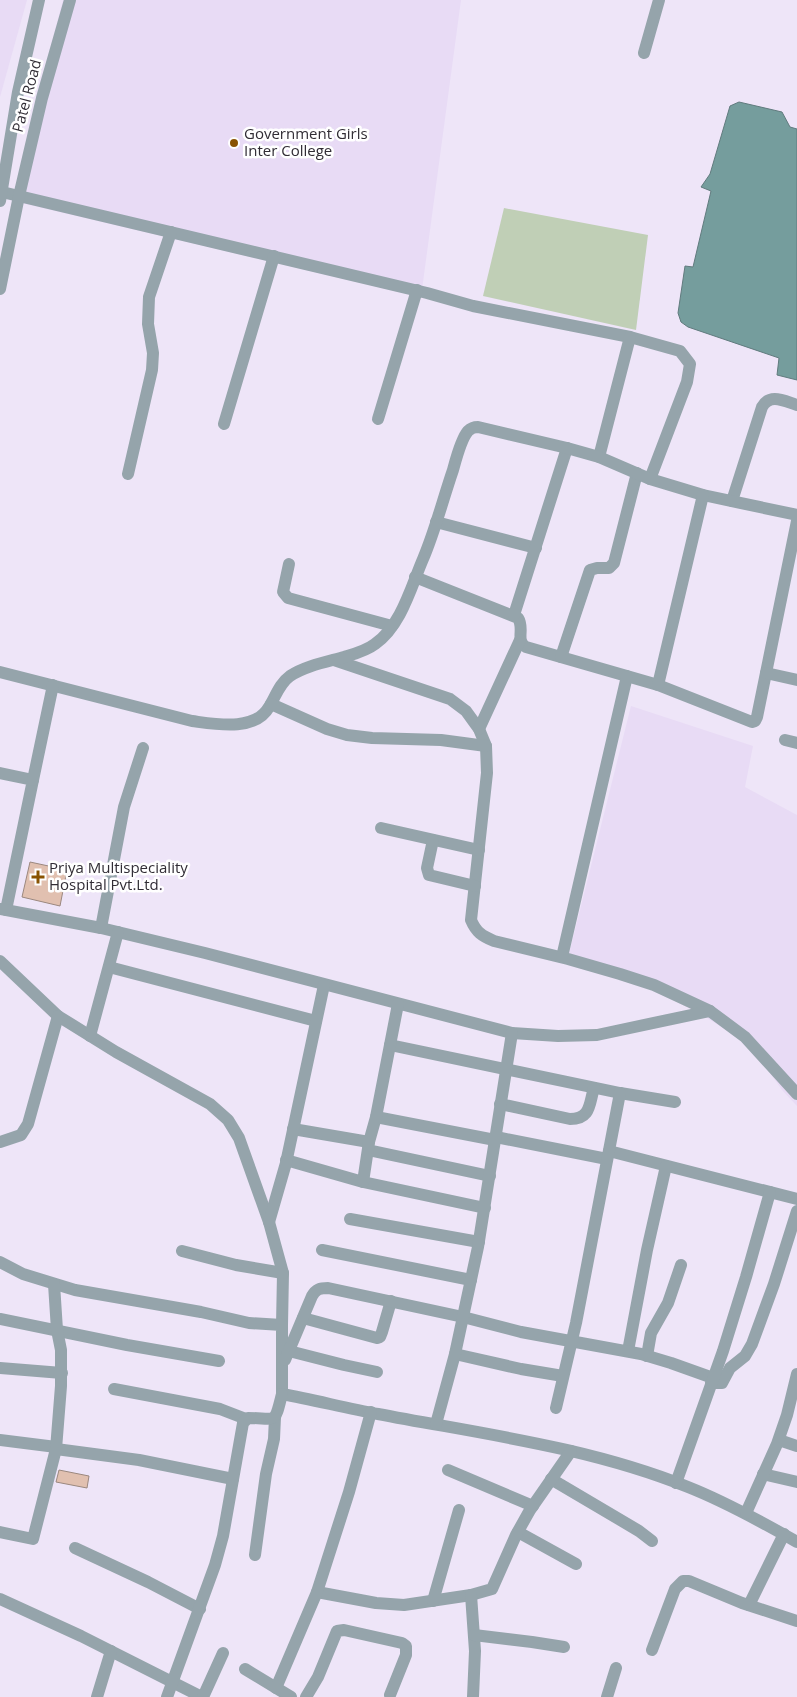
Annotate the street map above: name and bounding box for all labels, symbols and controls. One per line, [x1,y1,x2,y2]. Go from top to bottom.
street label: Patel Road [7,57,45,134]
place label: Government Girls Inter College [244,123,368,160]
marker: Government Girls Inter College [228,137,240,149]
place label: Priya Multispeciality Hospital Pvt.Ltd. [49,857,188,894]
marker: Priya Multispeciality Hospital Pvt.Ltd. [31,870,45,884]

